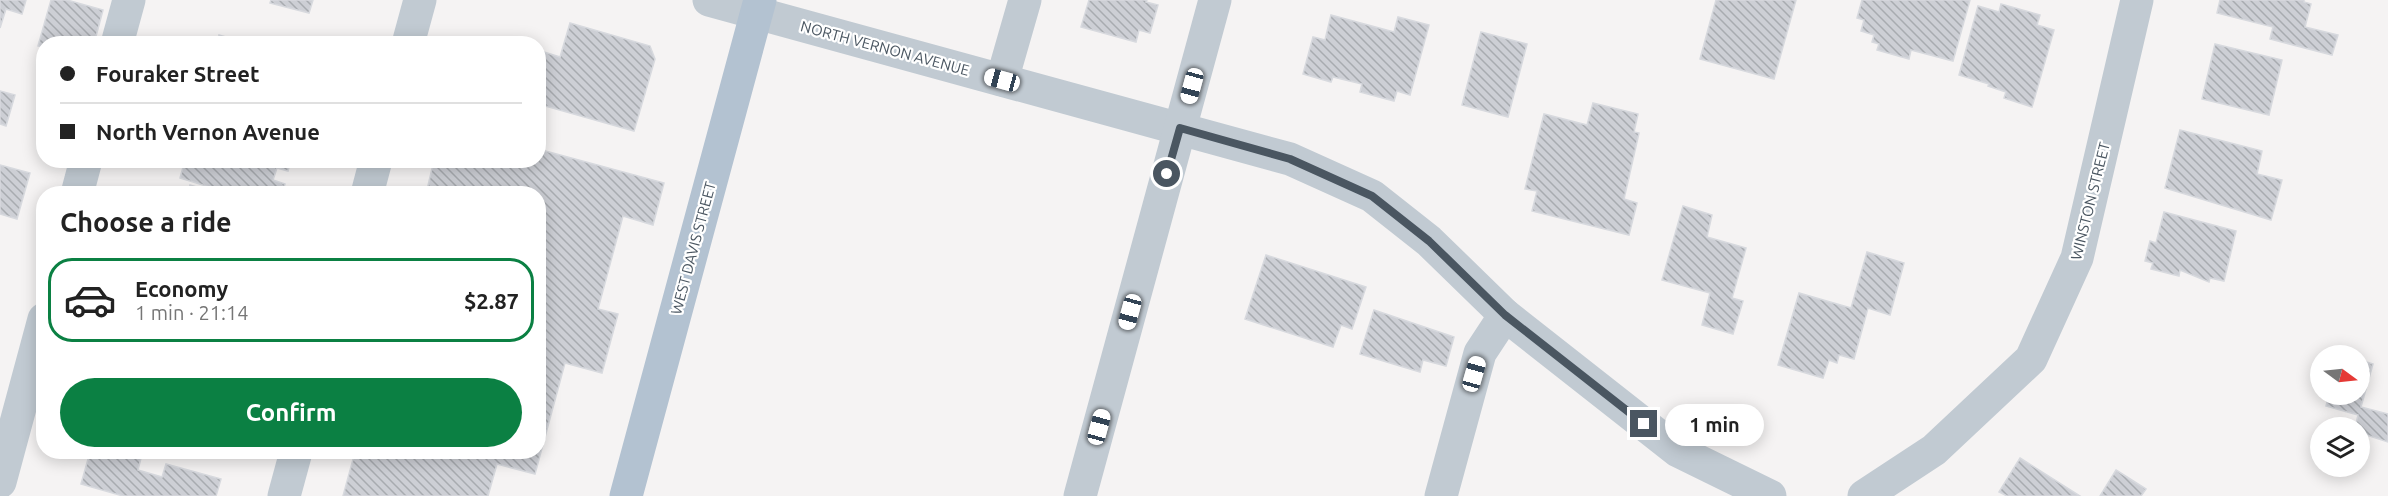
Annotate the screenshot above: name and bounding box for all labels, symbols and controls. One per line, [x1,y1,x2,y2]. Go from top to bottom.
street label: NORTH VERNON AVENUE [799,17,971,79]
text: Fouraker Street [96,61,259,86]
car [1179,66,1205,106]
car [982,67,1022,93]
text: North Vernon Avenue [96,119,320,144]
street label: WINSTON STREET [2067,140,2113,262]
route start [1153,160,1180,187]
street label: WEST DAVIS STREET [667,179,719,316]
text: Choose a ride [60,207,232,237]
icon: car [63,273,117,327]
text: Economy [135,276,228,301]
text: $2.87 [464,288,519,313]
car [1117,292,1143,332]
text: 1 min · 21:14 [135,301,249,324]
north arrow [2310,345,2370,405]
map controls [2310,345,2370,477]
car [1460,354,1488,394]
button: Confirm [60,378,522,447]
callout: 1 min [1665,403,1764,445]
car [1086,407,1112,447]
route end [1630,410,1657,437]
text: 1 min [1689,413,1740,436]
button: layers [2310,417,2370,477]

